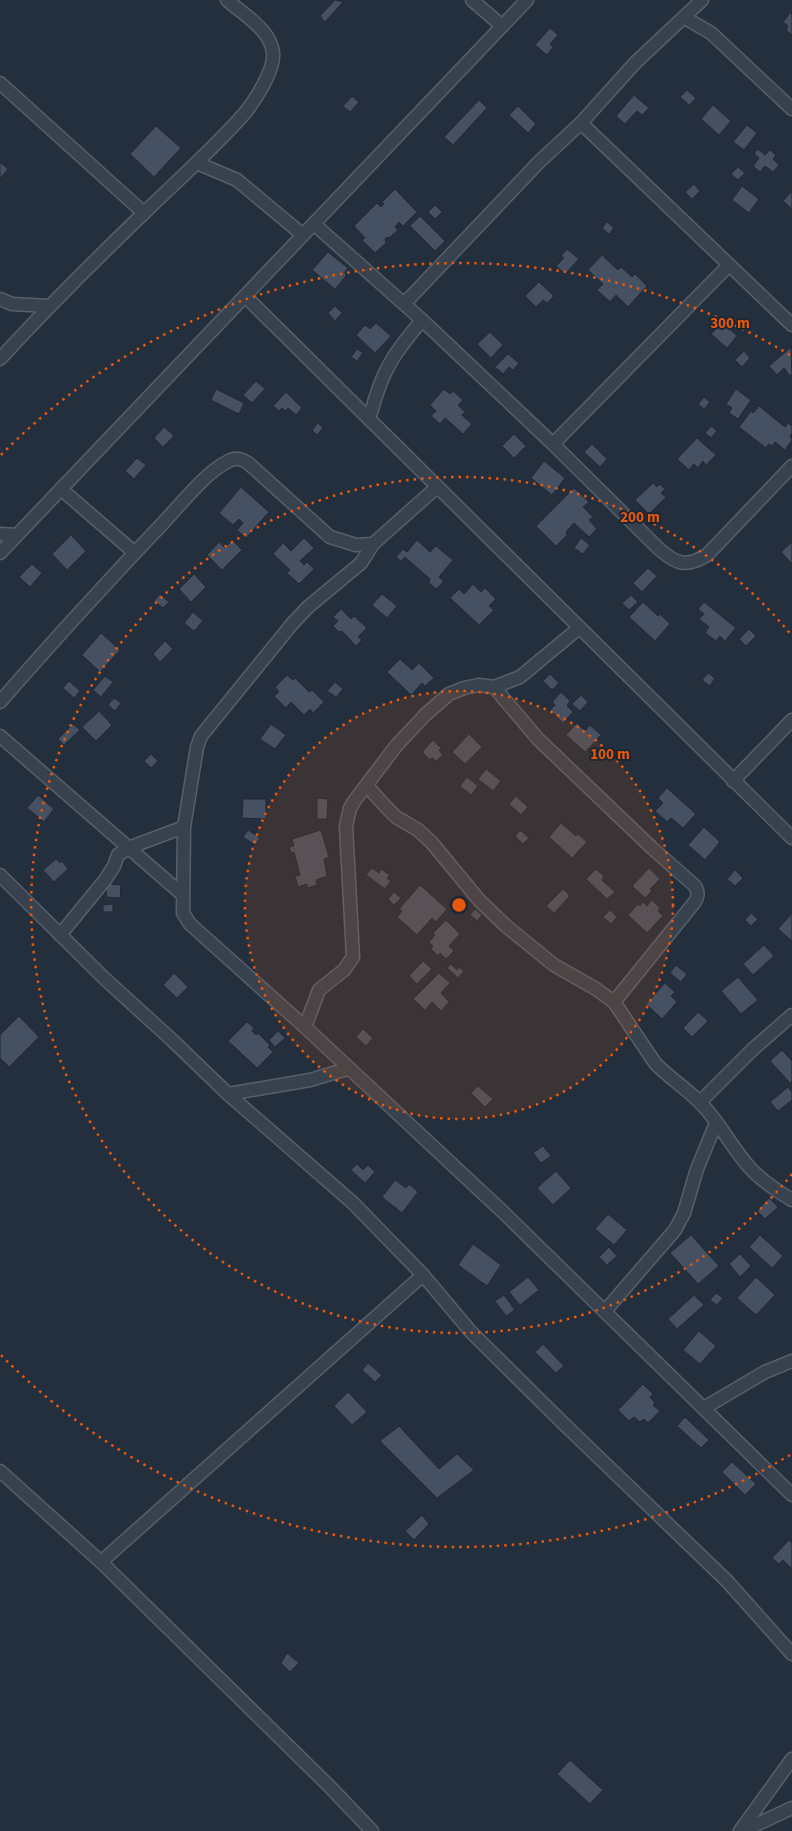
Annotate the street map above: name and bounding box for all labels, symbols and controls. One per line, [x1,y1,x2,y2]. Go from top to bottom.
text: 300 m [710,313,750,334]
text: 200 m [620,507,660,528]
text: 100 m [590,744,630,765]
centre of rings [450,896,468,914]

